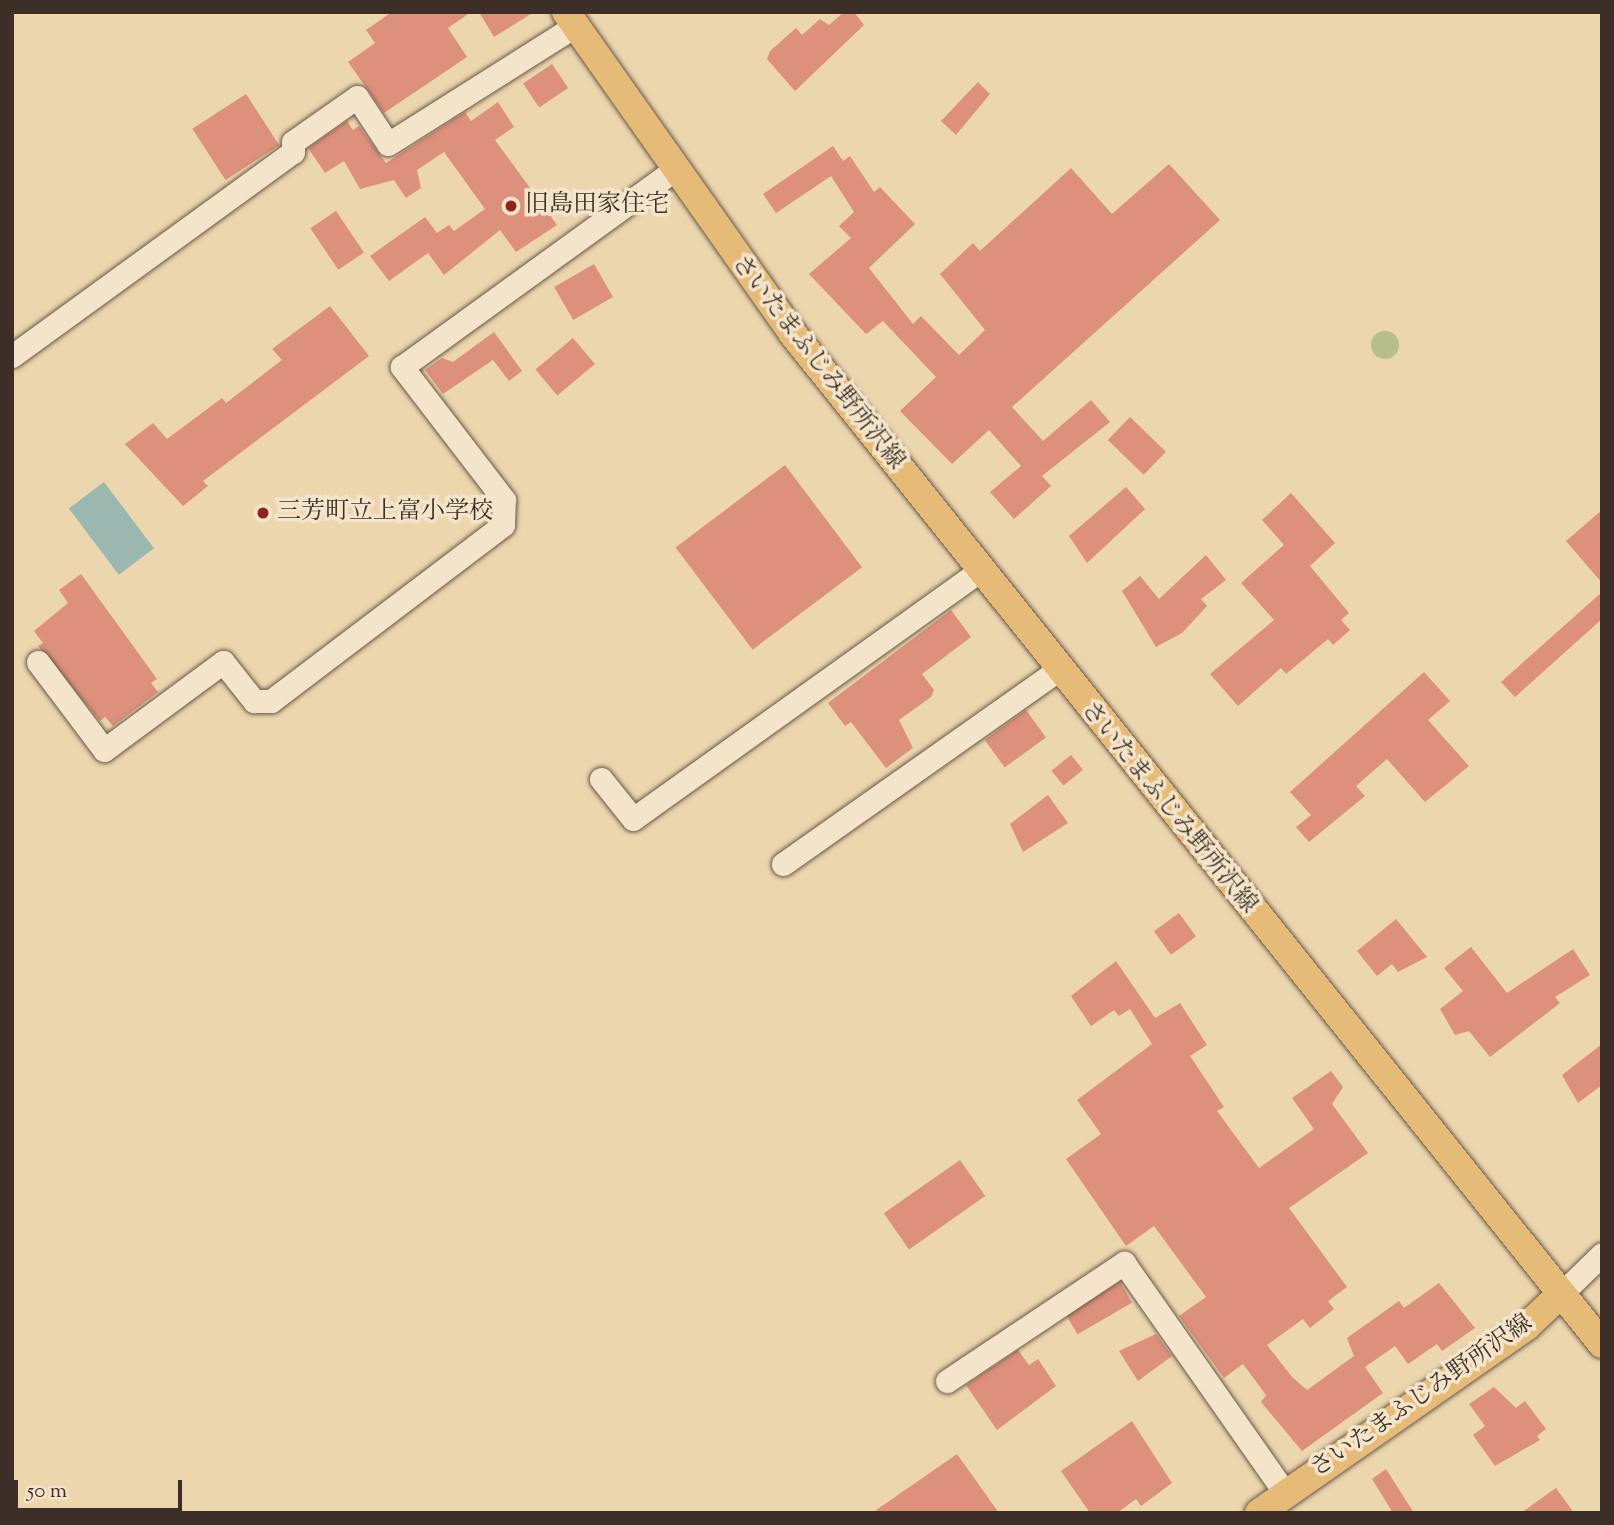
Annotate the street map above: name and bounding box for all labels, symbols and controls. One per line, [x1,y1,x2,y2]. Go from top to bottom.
place label: 旧島田家住宅 [525,192,669,220]
marker: 旧島田家住宅 [503,198,519,214]
street label: さいたまふじみ野所沢線 [724,250,910,476]
place label: 三芳町立上富小学校 [277,499,493,527]
marker: 三芳町立上富小学校 [255,505,271,521]
street label: さいたまふじみ野所沢線 [1074,696,1262,920]
street label: さいたまふじみ野所沢線 [1306,1309,1538,1485]
scale bar [18,1466,186,1510]
text: 50 m [27,1477,67,1507]

